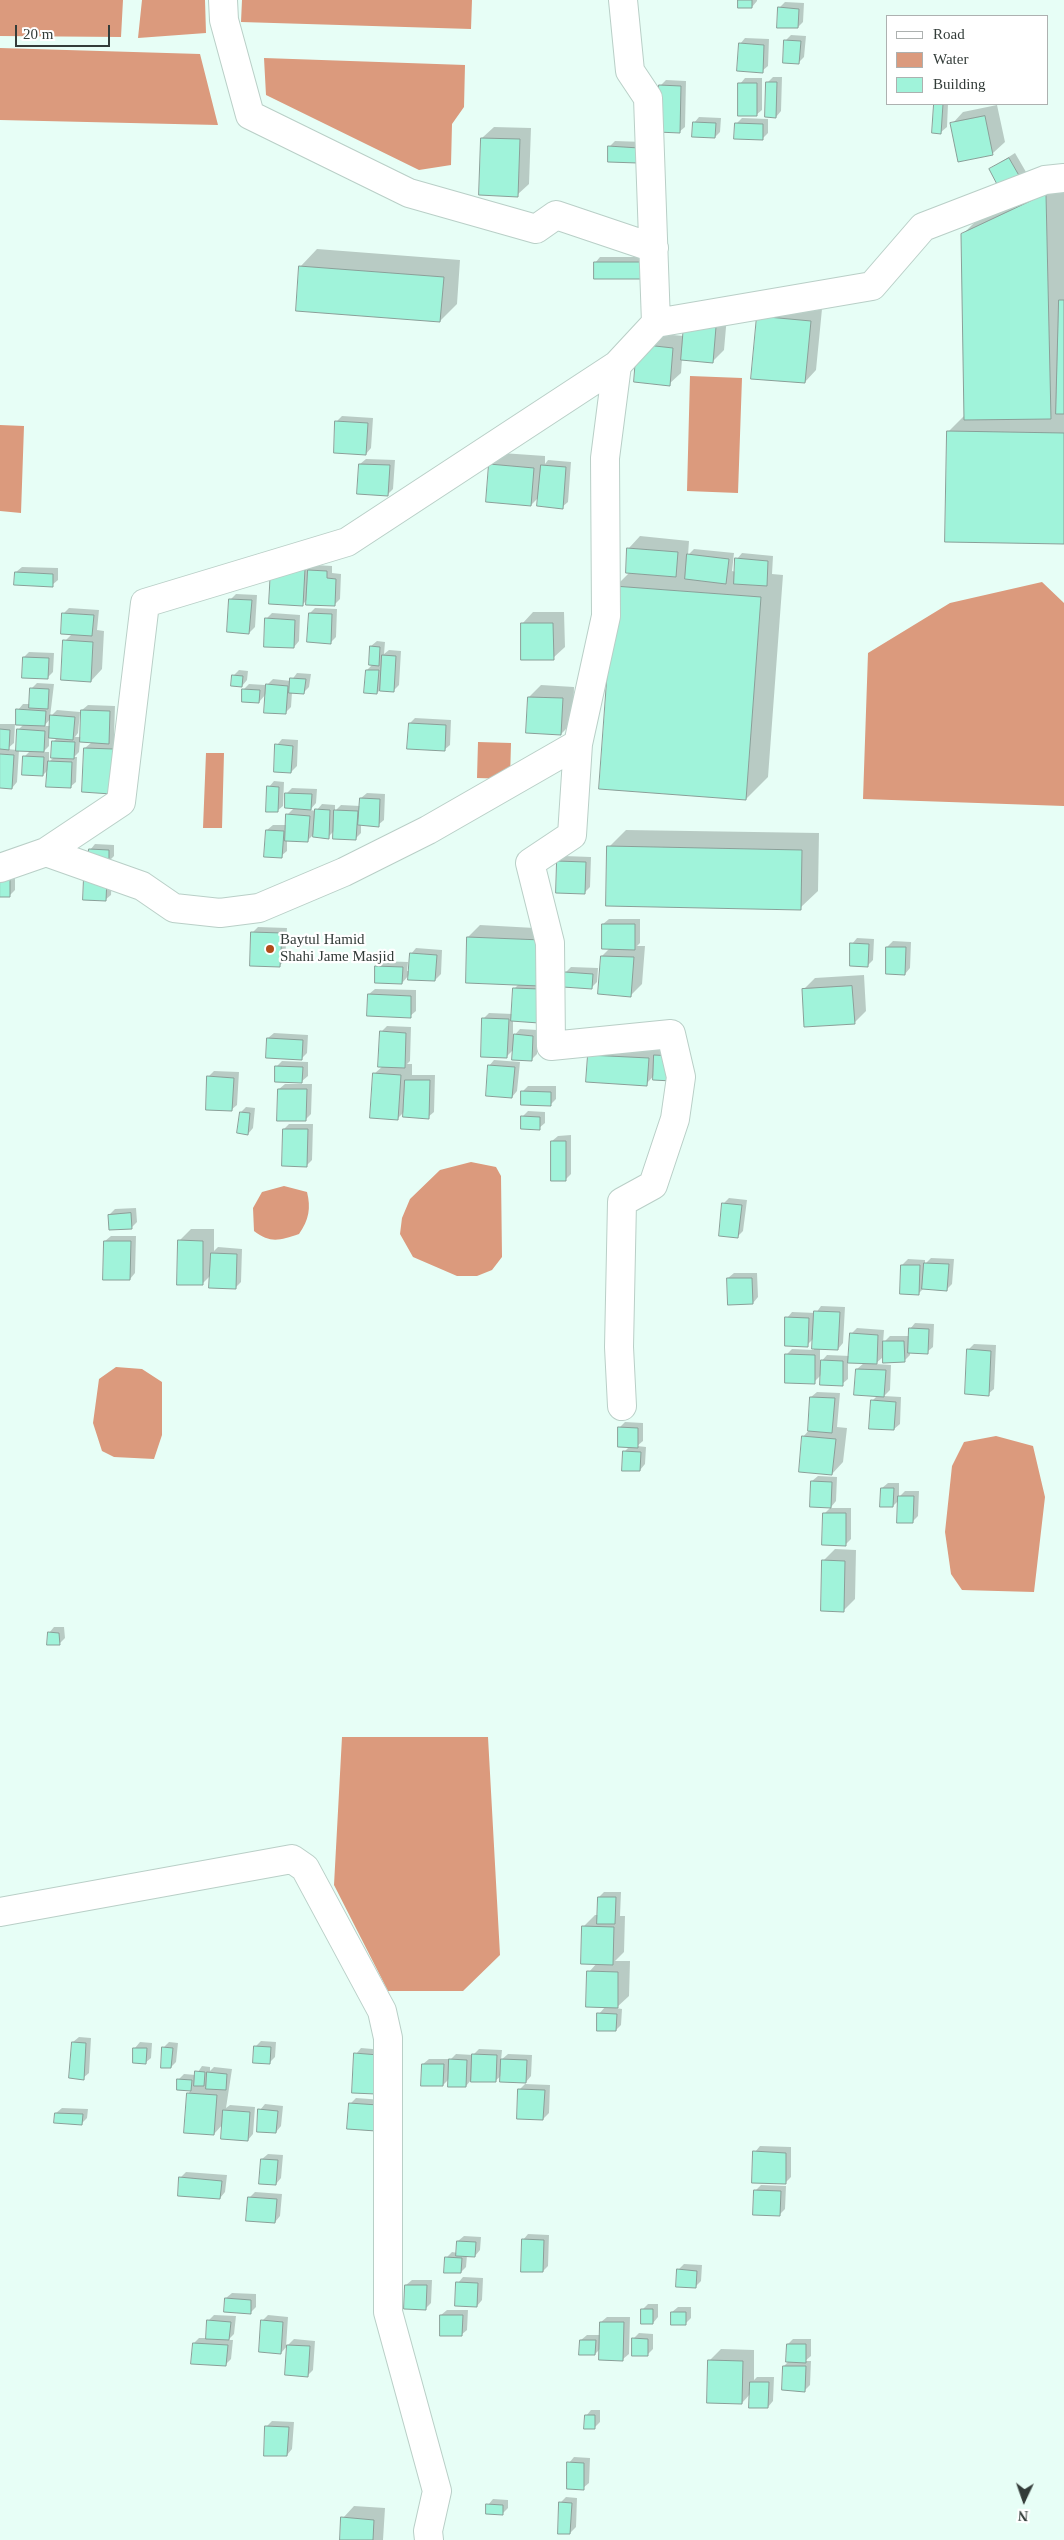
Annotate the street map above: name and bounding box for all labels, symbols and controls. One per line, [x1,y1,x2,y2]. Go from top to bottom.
scale bar [18,15,112,47]
legend [886,15,1049,105]
text: 20 m [23,26,53,42]
text: Road [933,26,965,42]
text: Water [933,51,968,67]
text: Building [933,76,986,92]
place label: Baytul Hamid Shahi Jame Masjid [280,931,394,966]
marker: Baytul Hamid Shahi Jame Masjid [264,943,276,955]
north arrow [999,2475,1049,2525]
text: N [1018,2508,1029,2523]

